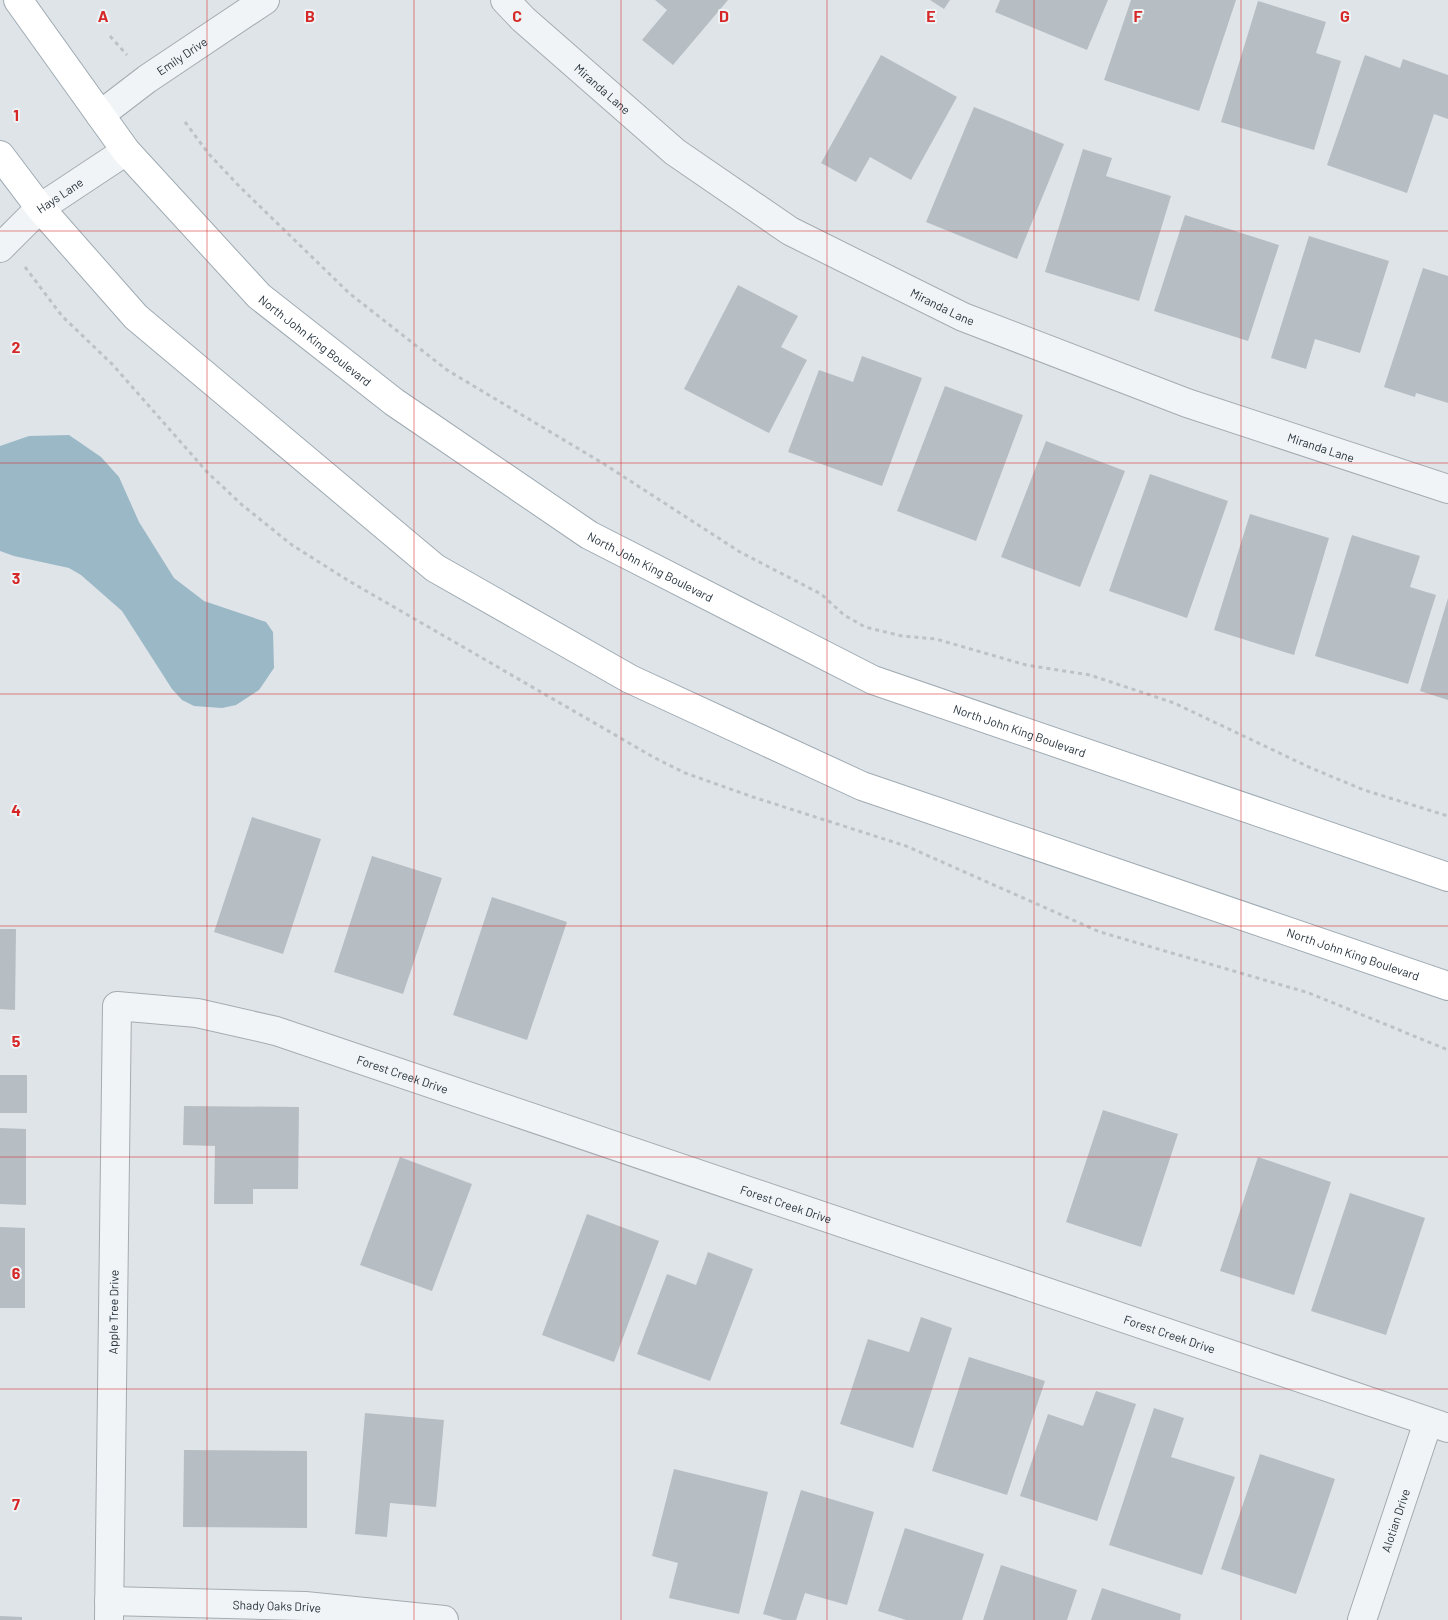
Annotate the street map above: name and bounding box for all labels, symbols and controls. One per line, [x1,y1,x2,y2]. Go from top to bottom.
text: A [98,6,109,25]
text: B [305,6,315,25]
text: C [512,6,522,25]
text: D [719,6,729,25]
text: E [926,6,936,25]
text: F [1134,6,1143,25]
text: G [1340,6,1350,25]
street label: Emily Drive [154,34,210,78]
street label: Miranda Lane [572,61,633,117]
text: 1 [13,105,19,124]
street label: Hays Lane [34,175,86,216]
street label: Miranda Lane [908,285,977,328]
street label: North John King Boulevard [256,292,374,389]
text: 2 [12,337,21,356]
street label: Miranda Lane [1286,430,1356,465]
street label: North John King Boulevard [585,528,716,604]
text: 3 [12,568,20,587]
street label: North John King Boulevard [952,701,1088,759]
text: 4 [11,800,21,819]
street label: North John King Boulevard [1285,925,1421,983]
text: 5 [12,1031,21,1050]
street label: Forest Creek Drive [355,1052,450,1096]
street label: Forest Creek Drive [739,1182,834,1226]
text: 6 [12,1263,21,1282]
street label: Apple Tree Drive [105,1270,121,1354]
street label: Forest Creek Drive [1122,1312,1217,1356]
street label: Alotian Drive [1378,1487,1412,1554]
text: 7 [12,1494,20,1513]
street label: Shady Oaks Drive [232,1597,322,1615]

